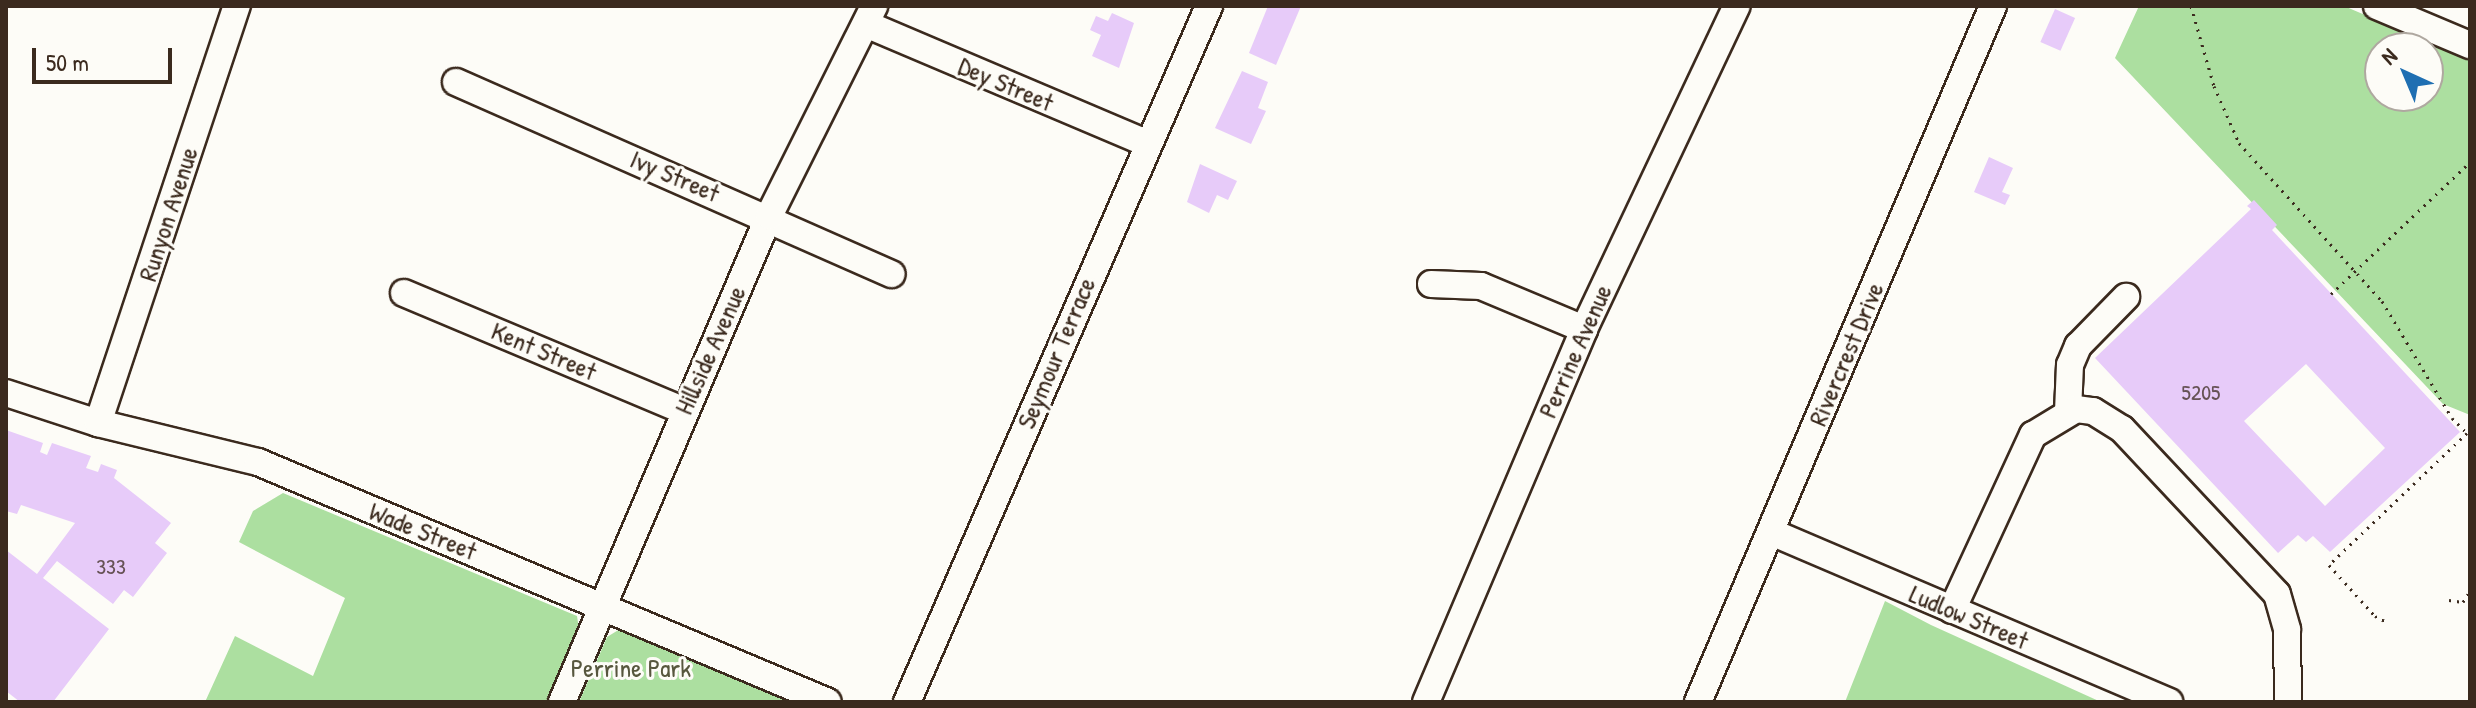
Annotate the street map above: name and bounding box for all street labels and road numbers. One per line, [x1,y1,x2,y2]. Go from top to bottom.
street label: Dey Street [954,50,1058,118]
street label: Runyon Avenue [132,143,204,285]
street label: Ivy Street [626,143,724,209]
street label: Seymour Terrace [1010,273,1102,433]
street label: Rivercrest Drive [1802,278,1890,430]
street label: Perrine Avenue [1532,279,1618,423]
street label: Hillside Avenue [668,281,752,419]
street label: Kent Street [487,315,601,387]
street label: Wade Street [365,495,481,567]
street label: Ludlow Street [1905,578,2033,656]

